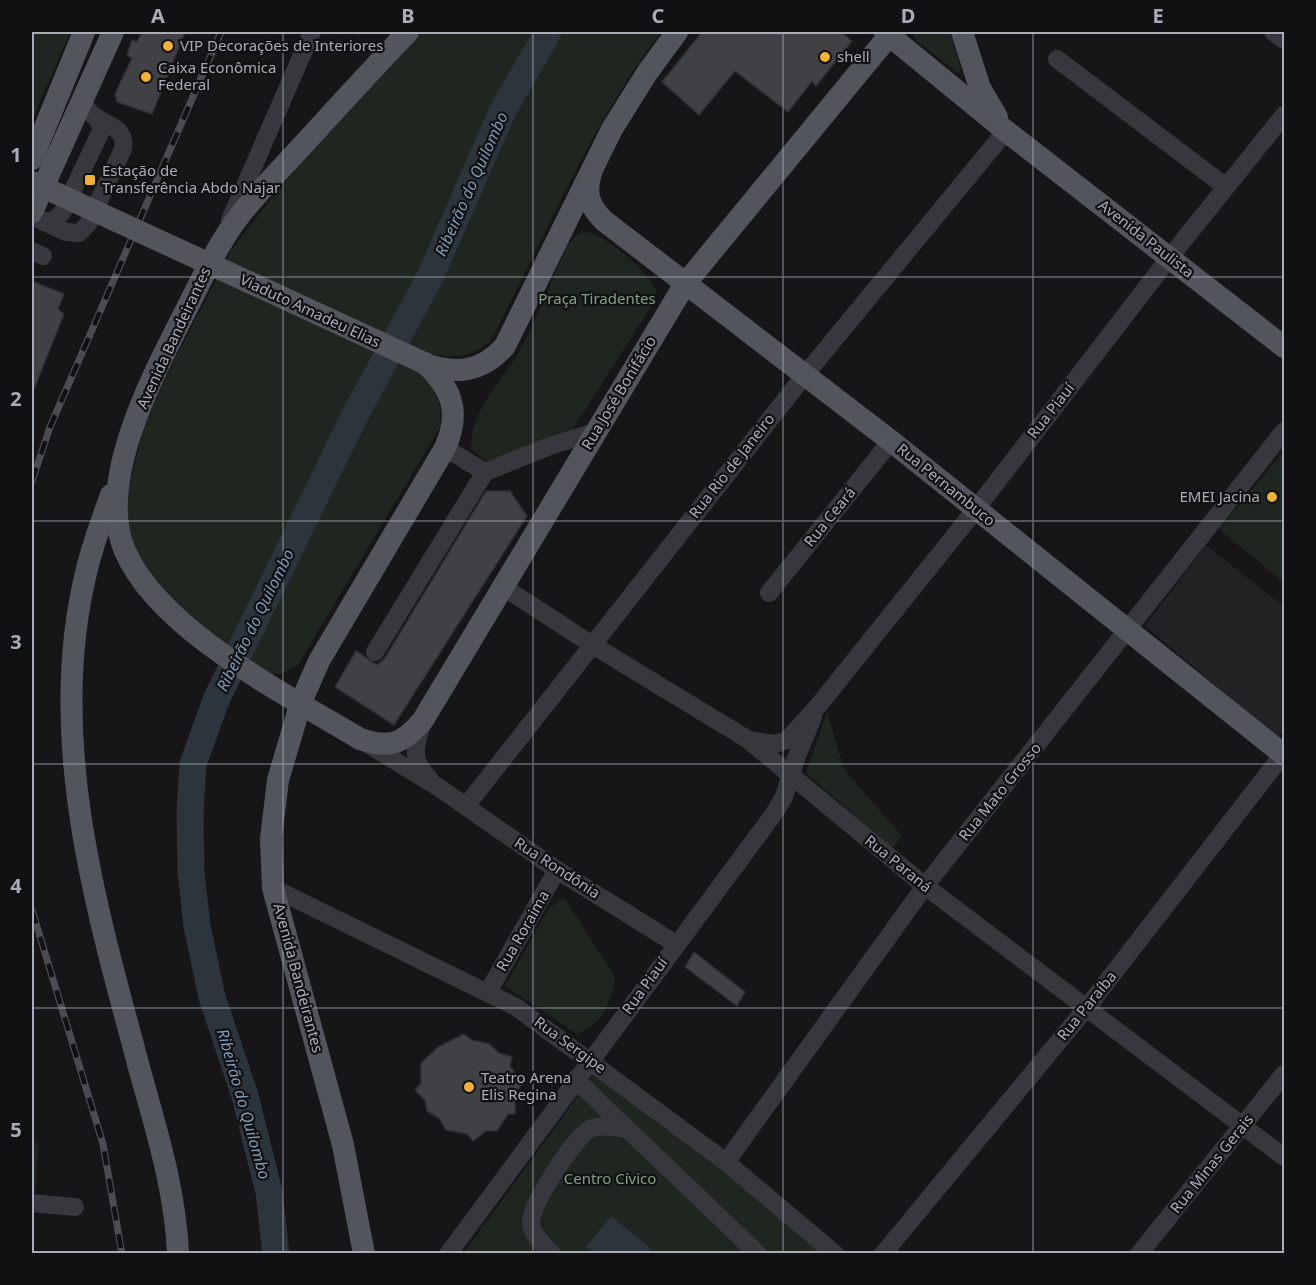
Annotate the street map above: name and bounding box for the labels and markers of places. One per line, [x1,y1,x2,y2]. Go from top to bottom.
place label: VIP Decorações de Interiores [180,35,383,55]
marker: VIP Decorações de Interiores [161,39,175,53]
place label: shell [837,46,870,66]
marker: shell [818,50,832,64]
place label: Caixa Econômica Federal [158,57,277,94]
marker: Caixa Econômica Federal [139,70,153,84]
place label: Estação de Transferência Abdo Najar [102,160,280,197]
marker: Estação de Transferência Abdo Najar [83,173,97,187]
place label: EMEI Jacina [1179,486,1260,506]
marker: EMEI Jacina [1265,490,1279,504]
place label: Teatro Arena Elis Regina [481,1067,571,1104]
marker: Teatro Arena Elis Regina [462,1080,476,1094]

